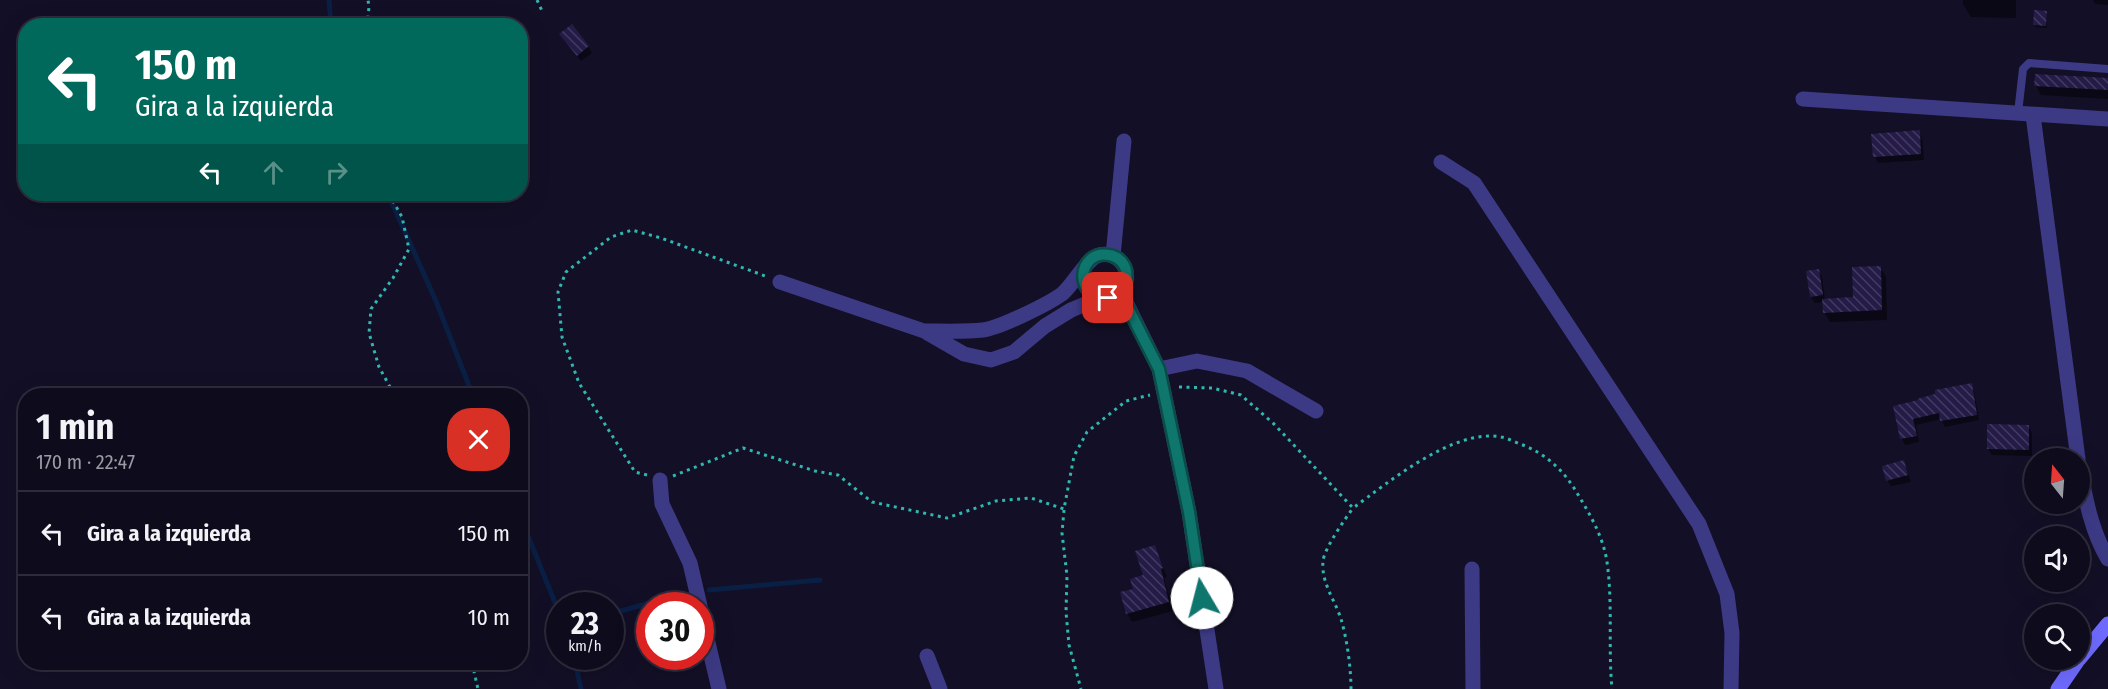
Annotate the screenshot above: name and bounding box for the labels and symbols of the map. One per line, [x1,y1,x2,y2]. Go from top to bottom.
pin [1082,272,1133,323]
north arrow [2024,448,2090,514]
position arrow [1170,566,1234,630]
speed limit sign: 30 [636,592,714,670]

